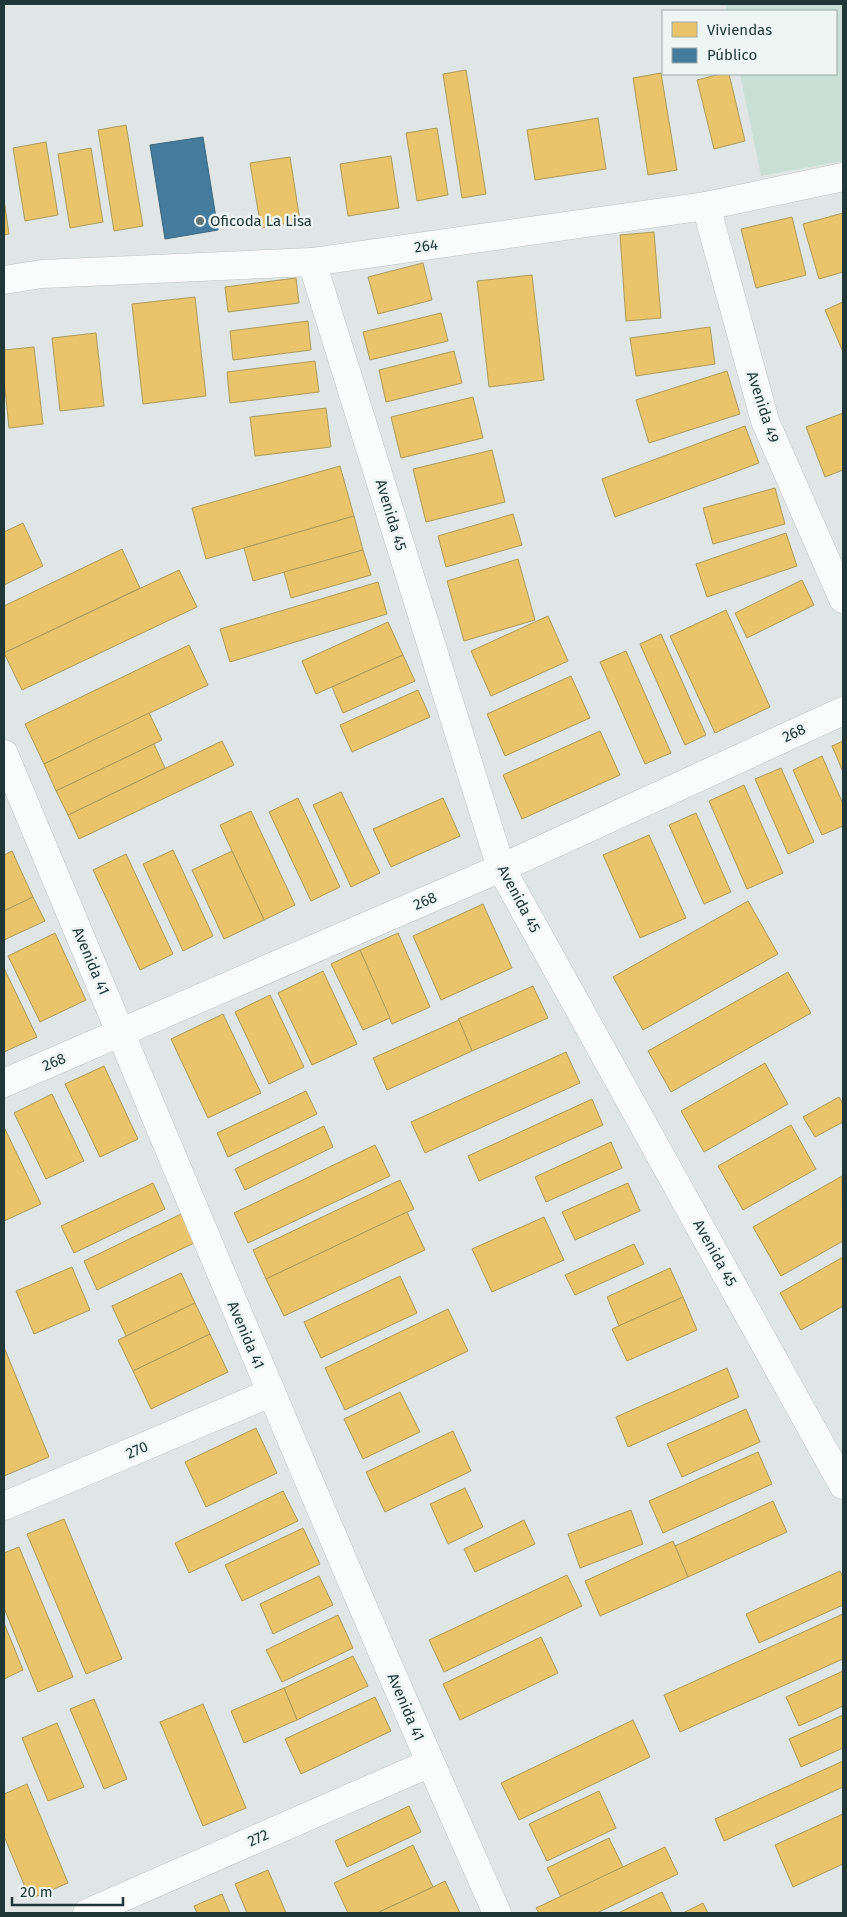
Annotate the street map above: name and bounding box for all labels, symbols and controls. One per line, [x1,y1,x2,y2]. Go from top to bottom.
legend [662,10,837,75]
text: Viviendas [707,21,772,39]
text: Público [707,46,757,64]
place label: Oficoda La Lisa [210,212,312,230]
marker: Oficoda La Lisa [194,215,206,227]
street label: 264 [413,235,439,257]
street label: Avenida 49 [743,369,783,445]
street label: Avenida 45 [372,477,410,553]
street label: 268 [779,720,809,746]
street label: Avenida 45 [494,862,544,936]
street label: 268 [411,888,439,914]
street label: Avenida 41 [69,924,113,998]
street label: 268 [40,1049,68,1075]
street label: Avenida 45 [689,1216,741,1290]
street label: Avenida 41 [224,1298,268,1372]
street label: 270 [123,1437,151,1463]
street label: Avenida 41 [384,1670,428,1744]
street label: 272 [245,1825,271,1851]
scale bar [12,1874,124,1906]
text: 20 m [20,1883,53,1901]

